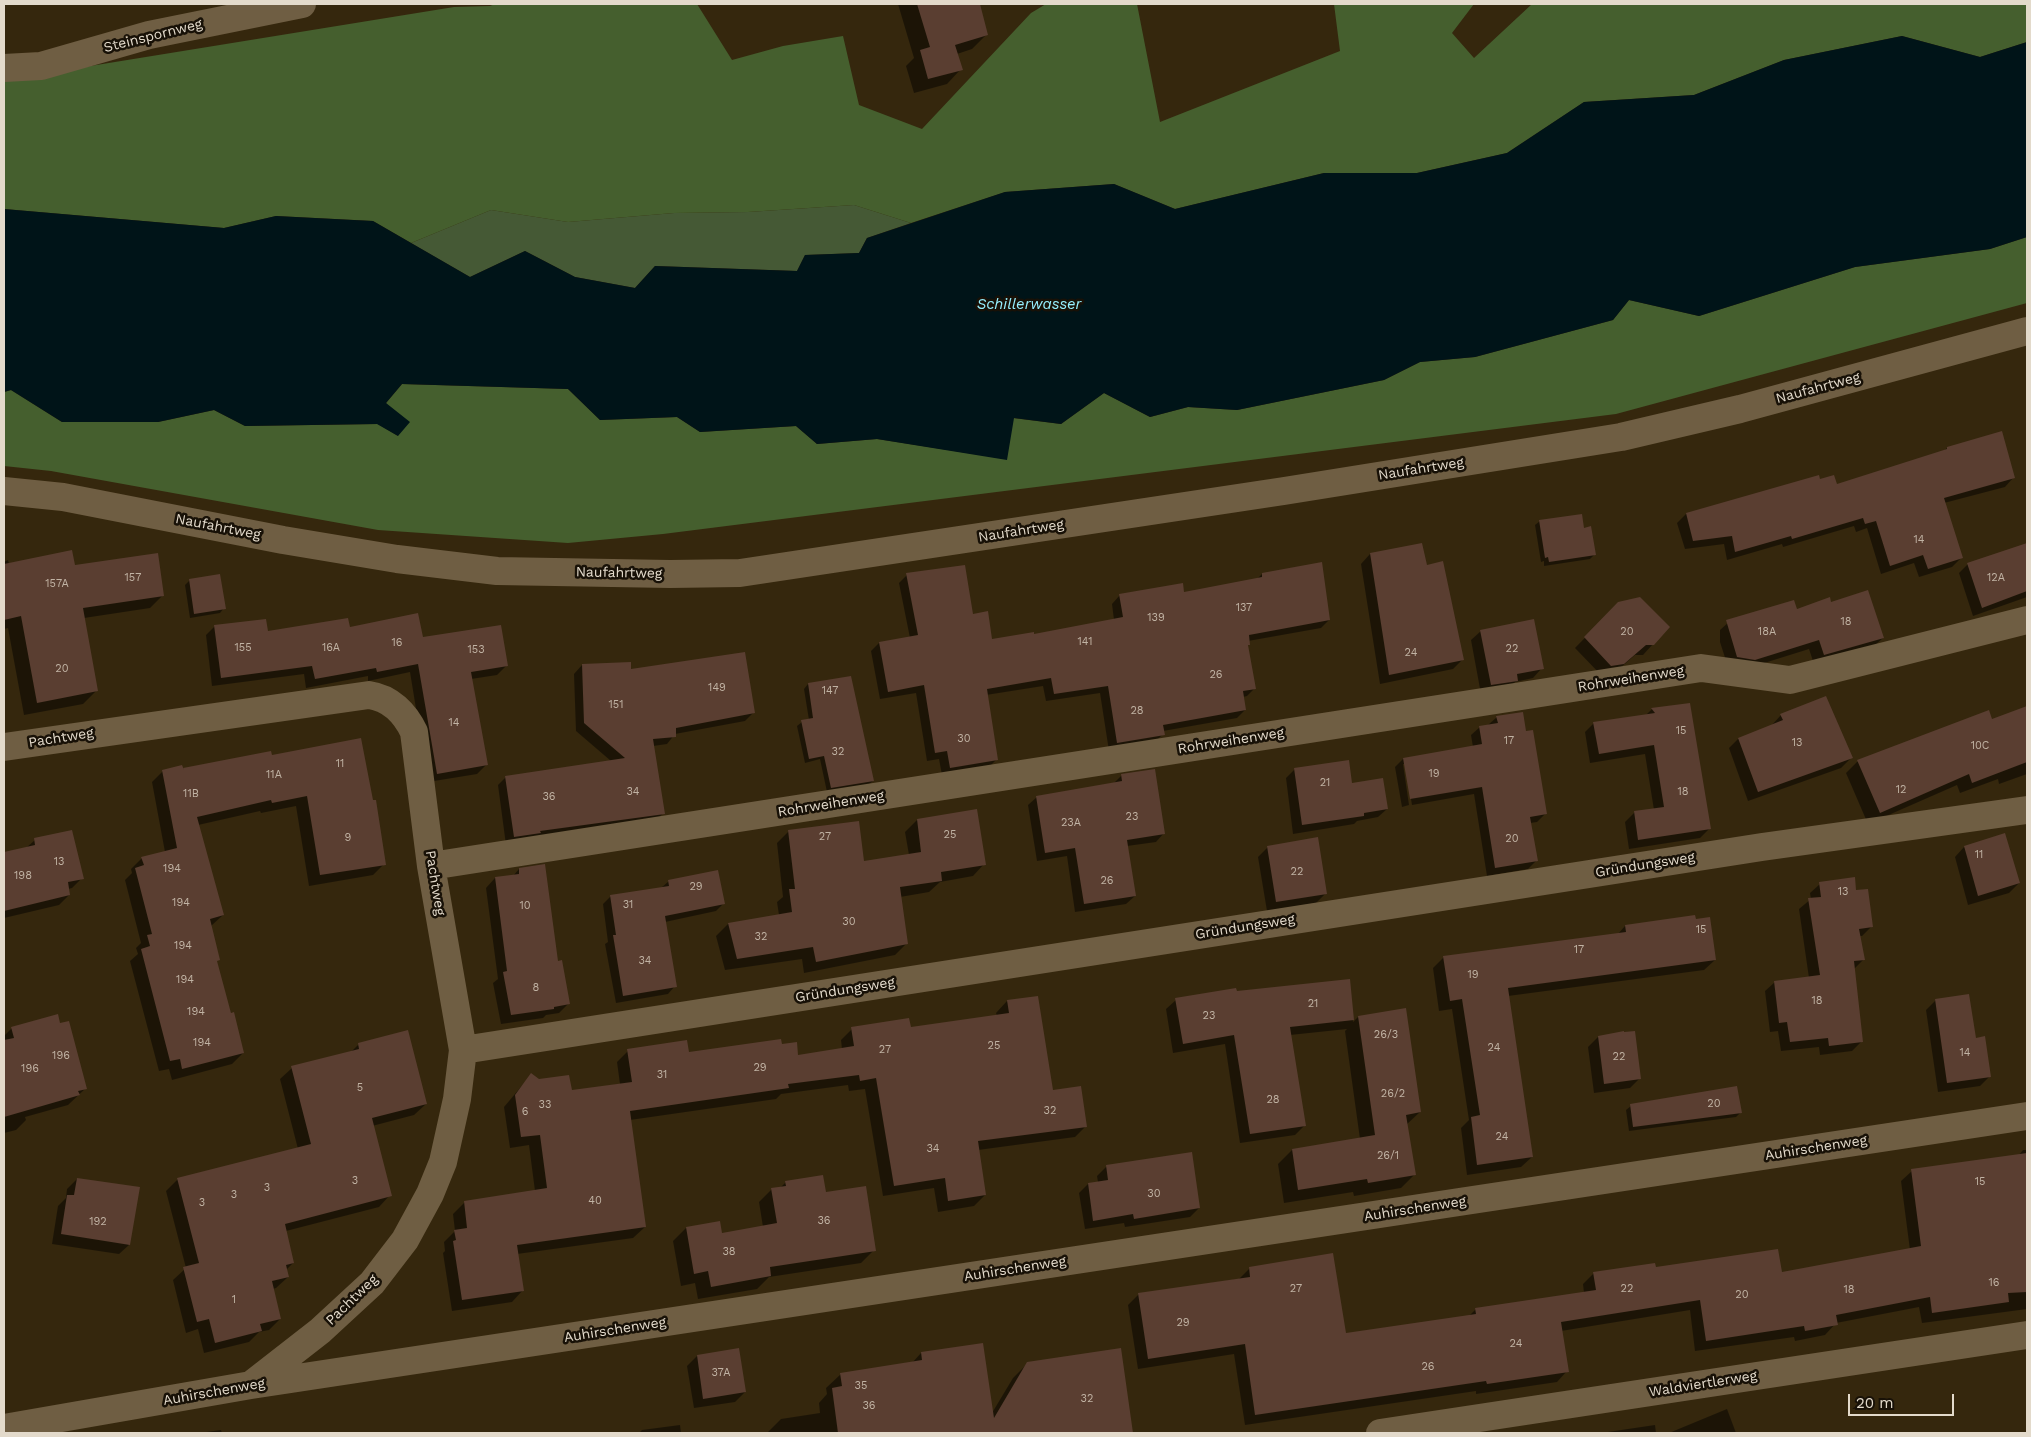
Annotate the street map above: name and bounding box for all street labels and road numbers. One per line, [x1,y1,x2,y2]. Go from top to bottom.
street label: Steinspornweg [102,16,204,56]
street label: Naufahrtweg [1774,369,1862,407]
street label: Naufahrtweg [1377,454,1465,484]
street label: Naufahrtweg [174,510,262,544]
street label: Naufahrtweg [977,516,1065,546]
street label: Naufahrtweg [576,564,662,582]
street label: Rohrweihenweg [1577,662,1685,696]
street label: Rohrweihenweg [1177,724,1285,758]
street label: Pachtweg [27,725,95,751]
street label: Rohrweihenweg [777,787,885,821]
street label: Pachtweg [422,849,448,917]
street label: Gründungsweg [1594,849,1696,881]
street label: Gründungsweg [1194,911,1296,943]
street label: Gründungsweg [794,974,896,1006]
street label: Auhirschenweg [1764,1132,1868,1164]
street label: Auhirschenweg [1363,1193,1467,1225]
street label: Auhirschenweg [963,1253,1067,1285]
street label: Pachtweg [323,1271,381,1329]
street label: Auhirschenweg [563,1314,667,1346]
street label: Waldviertlerweg [1648,1367,1758,1401]
street label: Auhirschenweg [162,1375,266,1409]

